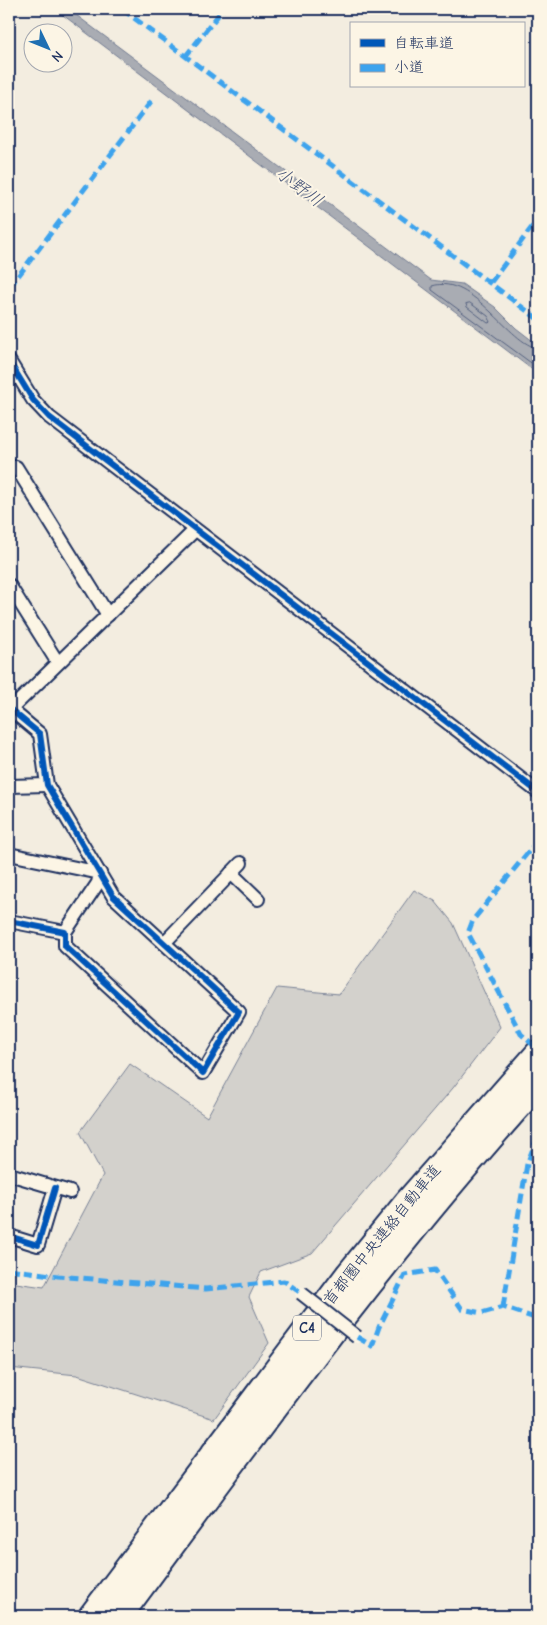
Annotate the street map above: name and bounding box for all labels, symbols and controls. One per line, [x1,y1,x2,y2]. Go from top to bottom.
north arrow [22,22,72,72]
legend [350,22,524,88]
text: 自転車道 [394,34,454,52]
text: N [48,47,66,66]
text: 小道 [394,58,424,76]
water label: 小野川 [271,162,327,212]
street label: 首都圏中央連絡自動車道 [320,1161,444,1309]
road number: C4 [293,1316,321,1340]

